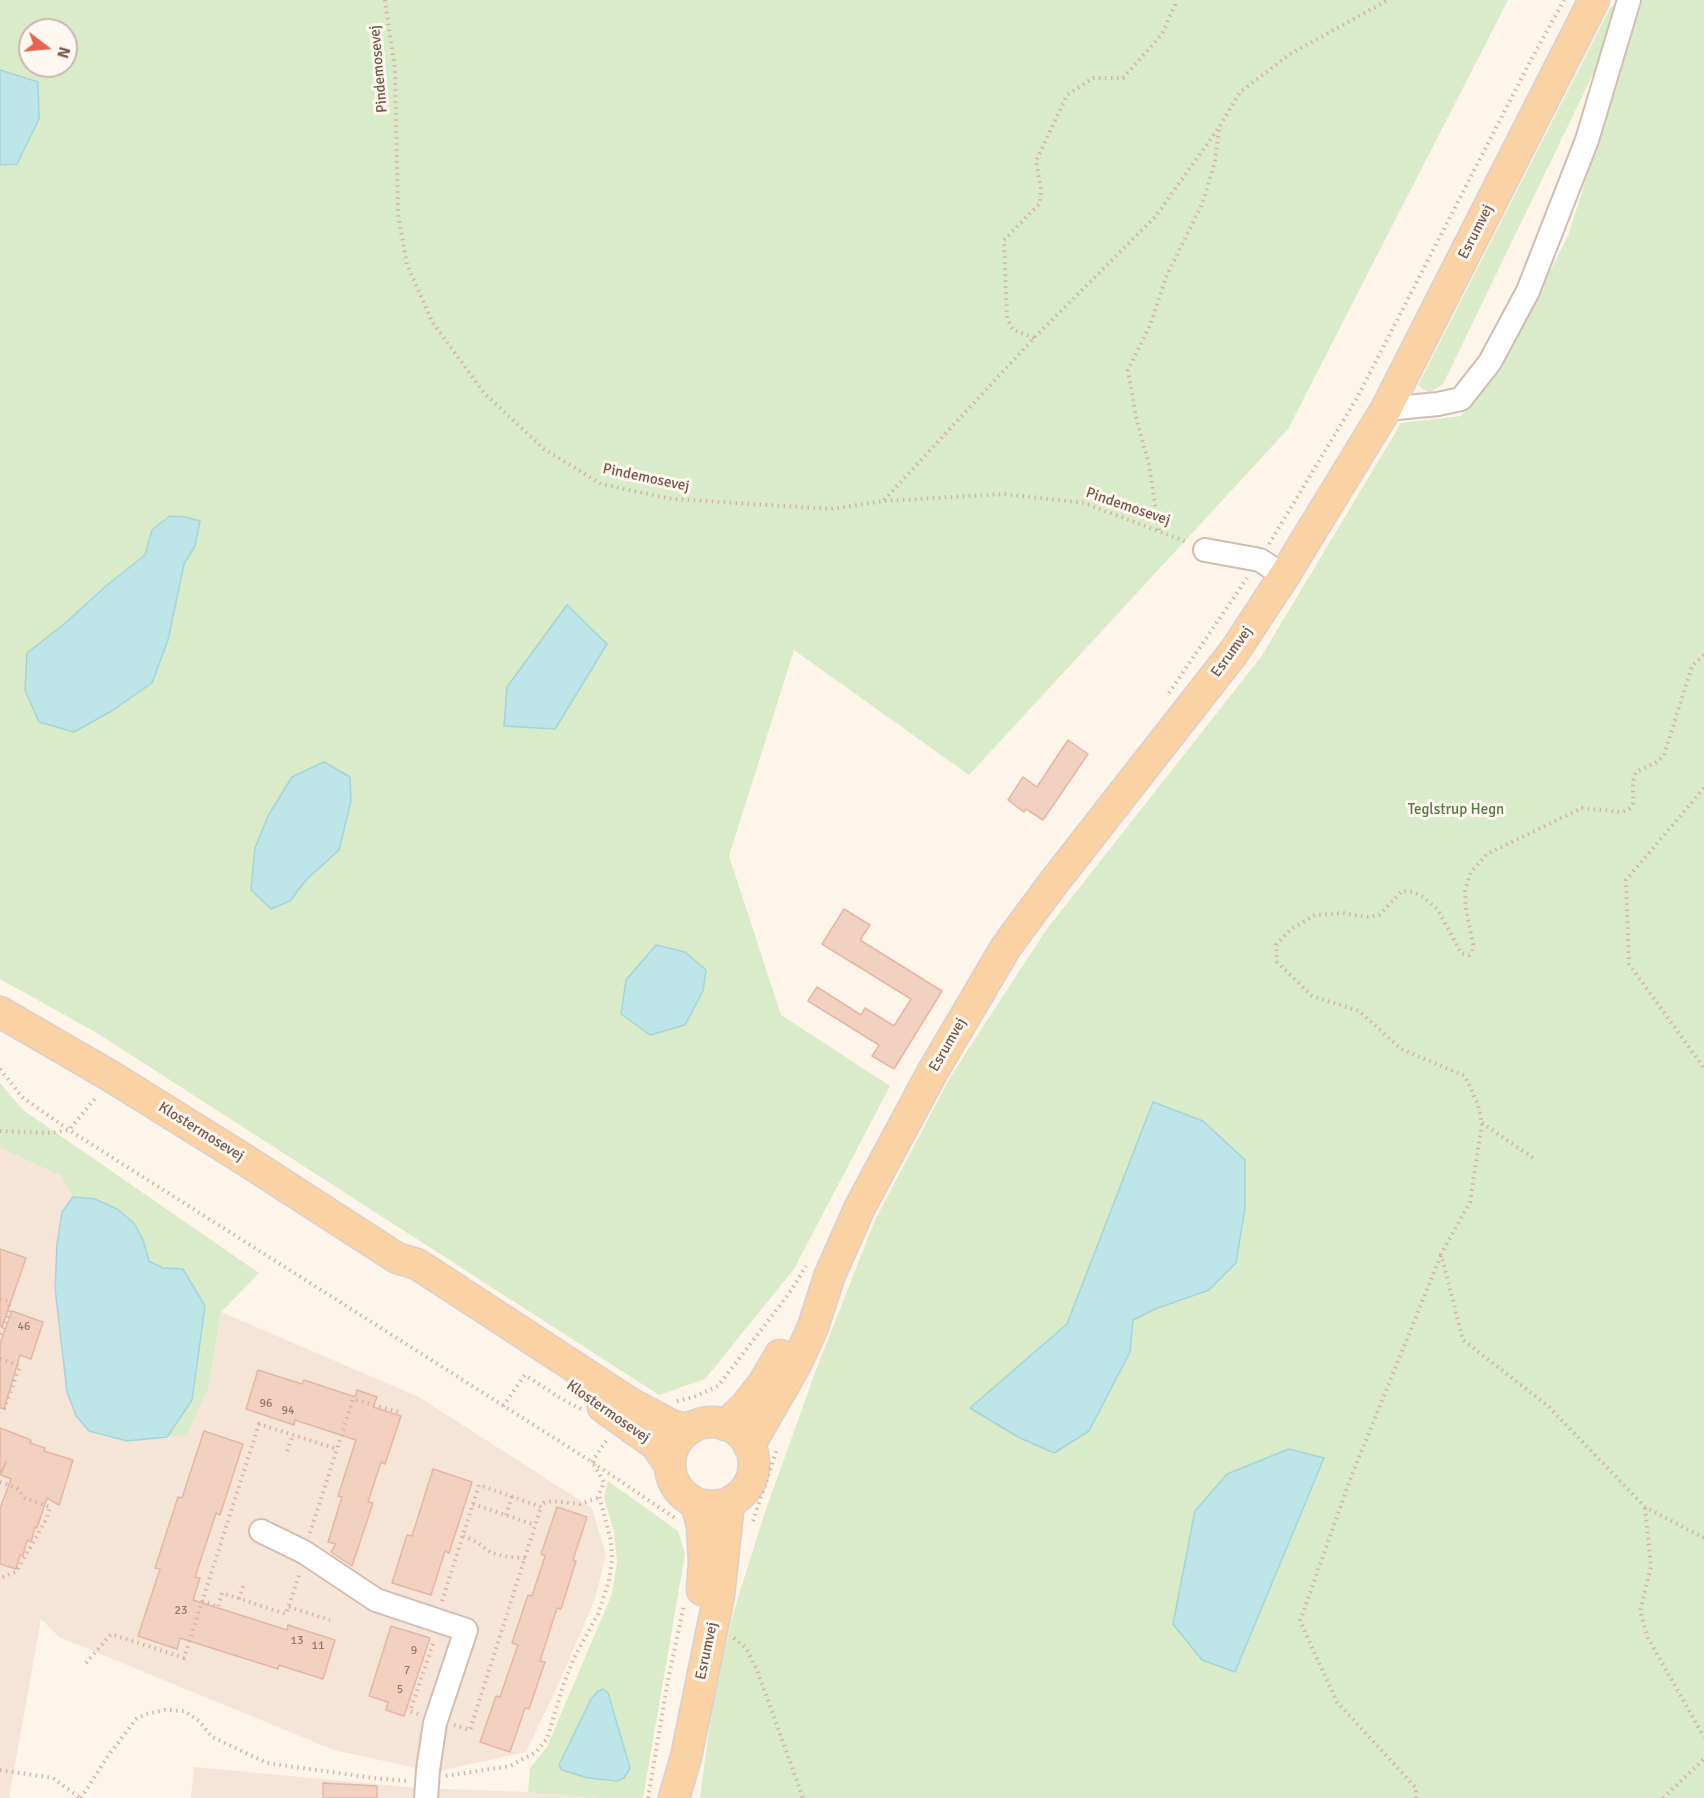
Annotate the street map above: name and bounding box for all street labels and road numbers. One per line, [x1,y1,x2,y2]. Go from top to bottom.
street label: Pindemosevej [366,24,392,114]
street label: Esrumvej [1455,202,1497,262]
street label: Pindemosevej [601,460,691,496]
street label: Pindemosevej [1083,484,1173,530]
street label: Esrumvej [1207,623,1257,681]
street label: Esrumvej [925,1015,971,1075]
street label: Klostermosevej [155,1098,247,1166]
street label: Klostermosevej [563,1377,653,1447]
street label: Esrumvej [692,1620,722,1682]

